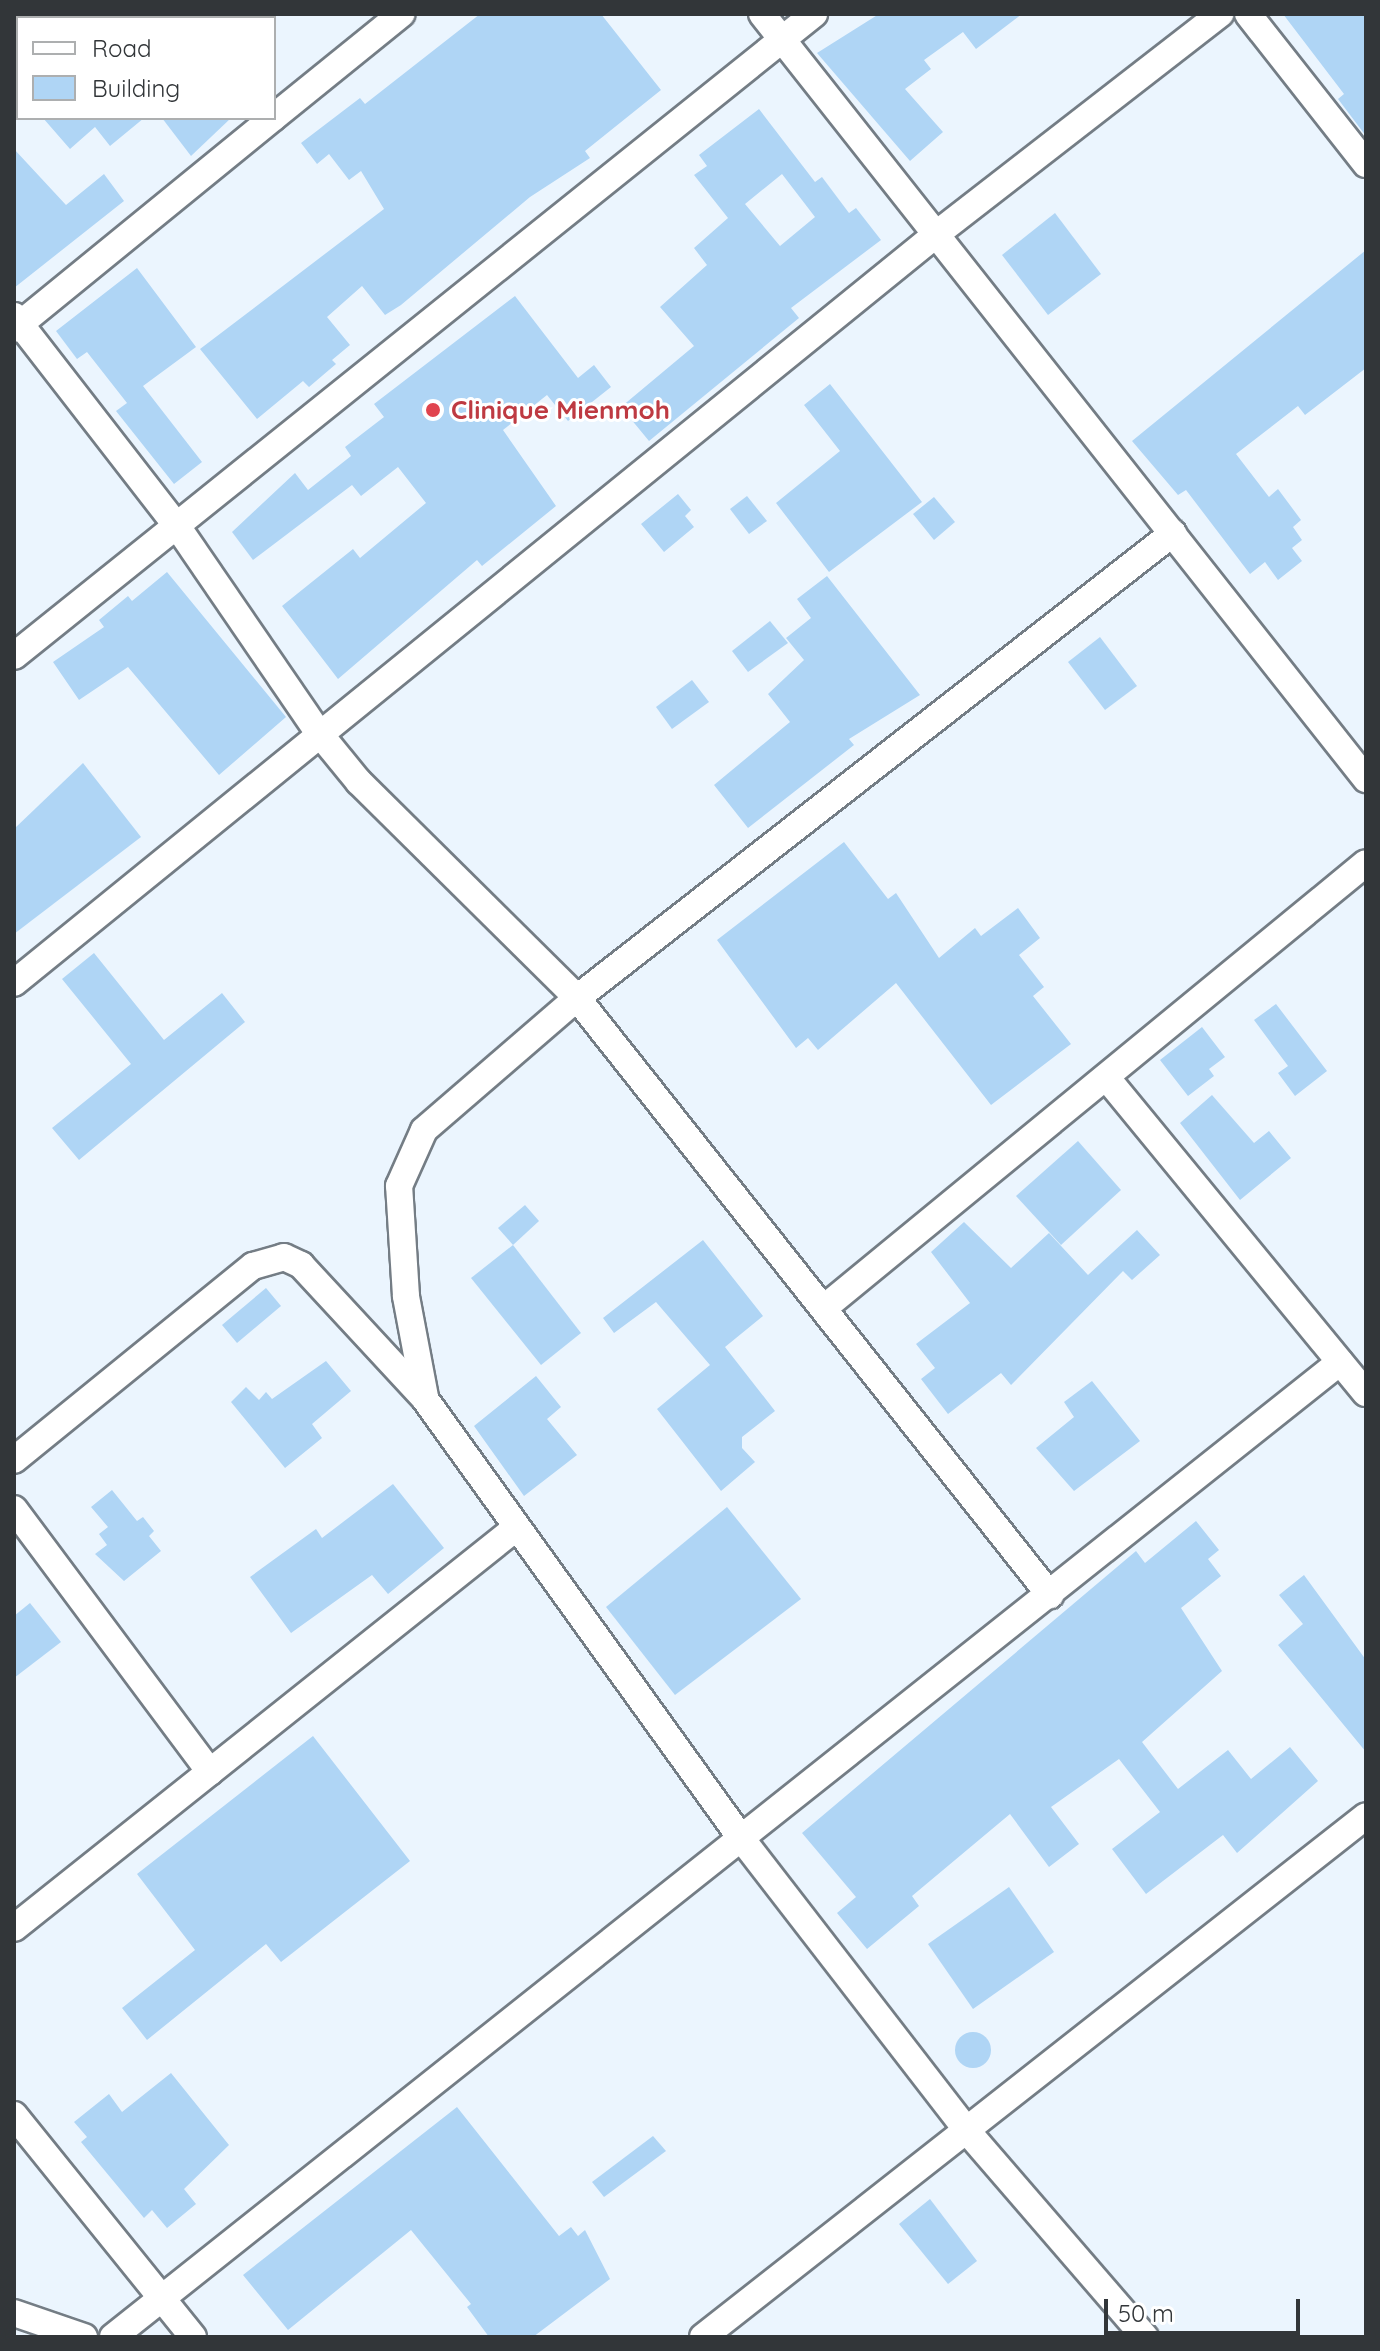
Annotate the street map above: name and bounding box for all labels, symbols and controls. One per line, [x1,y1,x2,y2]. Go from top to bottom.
legend [16,16,276,120]
text: Road [92,33,152,63]
text: Building [92,73,180,103]
place label: Clinique Mienmoh [451,394,670,426]
marker: Clinique Mienmoh [422,399,444,421]
scale bar [1108,2283,1304,2333]
text: 50 m [1118,2298,1174,2328]

